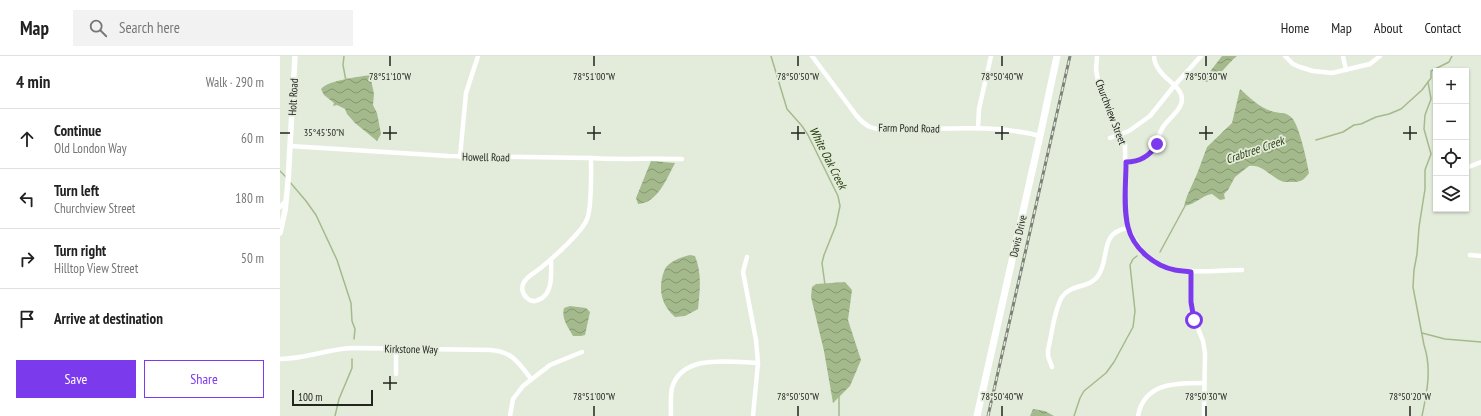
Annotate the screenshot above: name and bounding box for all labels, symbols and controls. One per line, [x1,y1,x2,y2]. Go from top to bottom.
search box [73,10,353,46]
text: Map [20,16,49,40]
icon: search [87,17,109,39]
text: Search here [119,18,180,37]
text: Home [1281,19,1309,37]
text: Map [1331,19,1352,37]
text: About [1374,19,1403,37]
text: Contact [1425,19,1461,37]
map controls [1433,68,1469,212]
button: + [1433,68,1469,104]
text: 78°51'10"W [369,70,411,83]
text: 78°51'00"W [573,70,615,83]
text: 78°50'50"W [777,70,819,83]
text: 78°50'40"W [981,70,1023,83]
text: 78°50'30"W [1185,70,1227,83]
text: 4 min [16,71,50,93]
text: Walk · 290 m [206,74,264,91]
street label: Churchview Street [1092,77,1130,147]
street label: Holt Road [285,78,301,116]
button: − [1433,104,1469,140]
street label: Farm Pond Road [878,120,940,136]
text: Continue [54,121,101,140]
water label: White Oak Creek [806,124,851,193]
text: 35°45'50"N [304,126,344,139]
icon: ahead [16,128,38,150]
text: 60 m [241,130,264,147]
water label: Crabtree Creek [1224,132,1287,166]
route end [1148,135,1166,153]
text: Old London Way [54,140,127,157]
button: locate [1433,140,1469,176]
street label: Howell Road [462,150,510,164]
button: layers [1433,176,1469,212]
text: Turn left [54,181,99,200]
icon: left [16,188,38,210]
text: 180 m [235,190,264,207]
text: Churchview Street [54,200,135,217]
street label: Davis Drive [1006,213,1030,258]
text: Turn right [54,241,106,260]
icon: right [16,248,38,270]
text: 50 m [241,250,264,267]
text: Hilltop View Street [54,260,138,277]
icon: arrive [16,308,38,330]
text: Arrive at destination [54,309,163,328]
route start [1185,311,1203,329]
street label: Kirkstone Way [384,342,439,356]
button: Save [16,360,136,398]
button: Share [144,360,264,398]
scale bar [292,388,373,407]
text: 100 m [298,390,322,404]
text: 78°51'00"W [573,390,615,403]
text: 78°50'50"W [777,390,819,403]
text: 78°50'40"W [981,390,1023,403]
text: 78°50'30"W [1185,390,1227,403]
text: 78°50'20"W [1389,390,1431,403]

